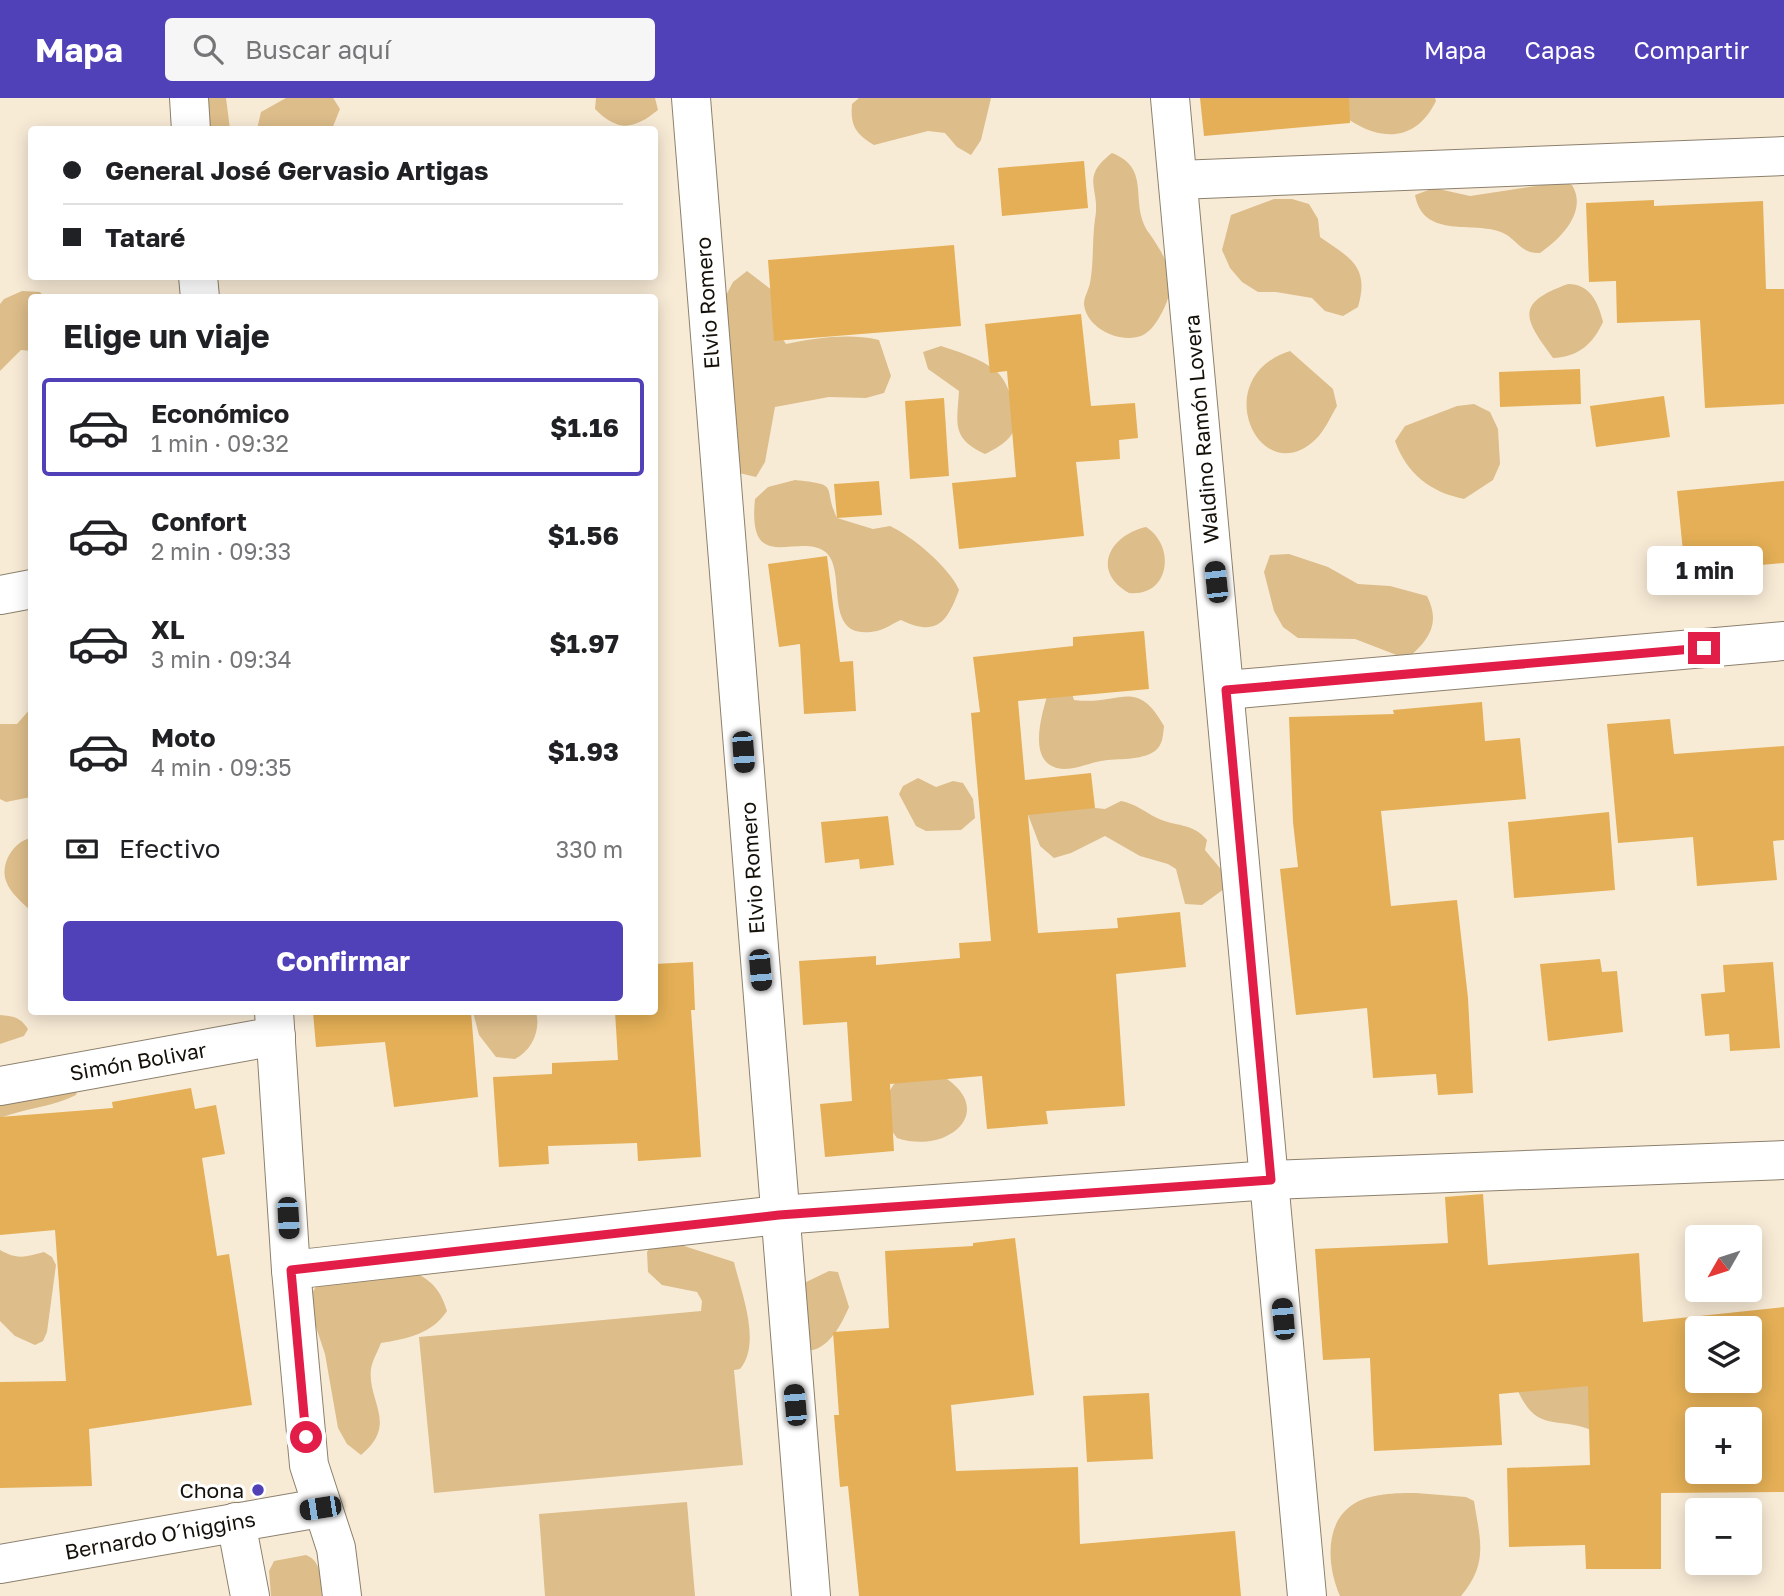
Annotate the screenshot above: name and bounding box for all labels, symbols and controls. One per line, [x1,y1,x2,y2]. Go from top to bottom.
search box [165,18,655,81]
text: Mapa [35,30,123,69]
icon: search [189,30,227,68]
text: Buscar aquí [245,34,391,65]
text: Mapa [1424,35,1487,64]
text: Capas [1525,35,1595,64]
text: Compartir [1633,35,1749,64]
text: General José Gervasio Artigas [105,155,488,186]
text: Tataré [105,222,185,253]
street label: Elvio Romero [689,236,725,370]
street label: Waldino Ramón Lovera [1178,314,1224,544]
text: Elige un viaje [63,317,270,355]
icon: car [67,396,130,459]
text: Económico [151,398,289,429]
text: $1.16 [550,412,619,443]
text: 1 min · 09:32 [151,429,289,457]
icon: car [67,504,130,567]
text: Confort [151,506,247,537]
text: $1.56 [547,520,619,551]
text: 2 min · 09:33 [151,537,291,565]
callout: 1 min [1646,546,1762,596]
text: 1 min [1676,556,1734,584]
car [1204,560,1229,604]
icon: car [67,612,130,675]
text: XL [151,614,185,645]
text: $1.97 [549,628,619,659]
route end [1688,632,1720,664]
text: 3 min · 09:34 [151,645,292,673]
icon: car [67,720,130,783]
text: Moto [151,722,216,753]
car [732,730,755,774]
text: $1.93 [547,736,619,767]
text: 4 min · 09:35 [151,753,292,781]
street label: Elvio Romero [734,801,770,935]
icon: cash [63,830,101,868]
text: Efectivo [119,833,220,864]
text: 330 m [556,835,623,863]
button: Confirmar [63,921,623,1001]
car [748,948,773,992]
street label: Simón Bolivar [67,1036,209,1086]
car [277,1196,300,1240]
north arrow [1685,1225,1762,1302]
map controls [1685,1225,1762,1575]
car [1271,1297,1296,1341]
button: layers [1685,1316,1762,1393]
car [783,1383,808,1427]
button: + [1685,1407,1762,1484]
route start [290,1421,322,1453]
place label: Chona [179,1477,244,1503]
marker: Chona [250,1482,266,1498]
car [298,1494,343,1522]
button: − [1685,1498,1762,1575]
street label: Bernardo O´higgins [63,1505,257,1565]

